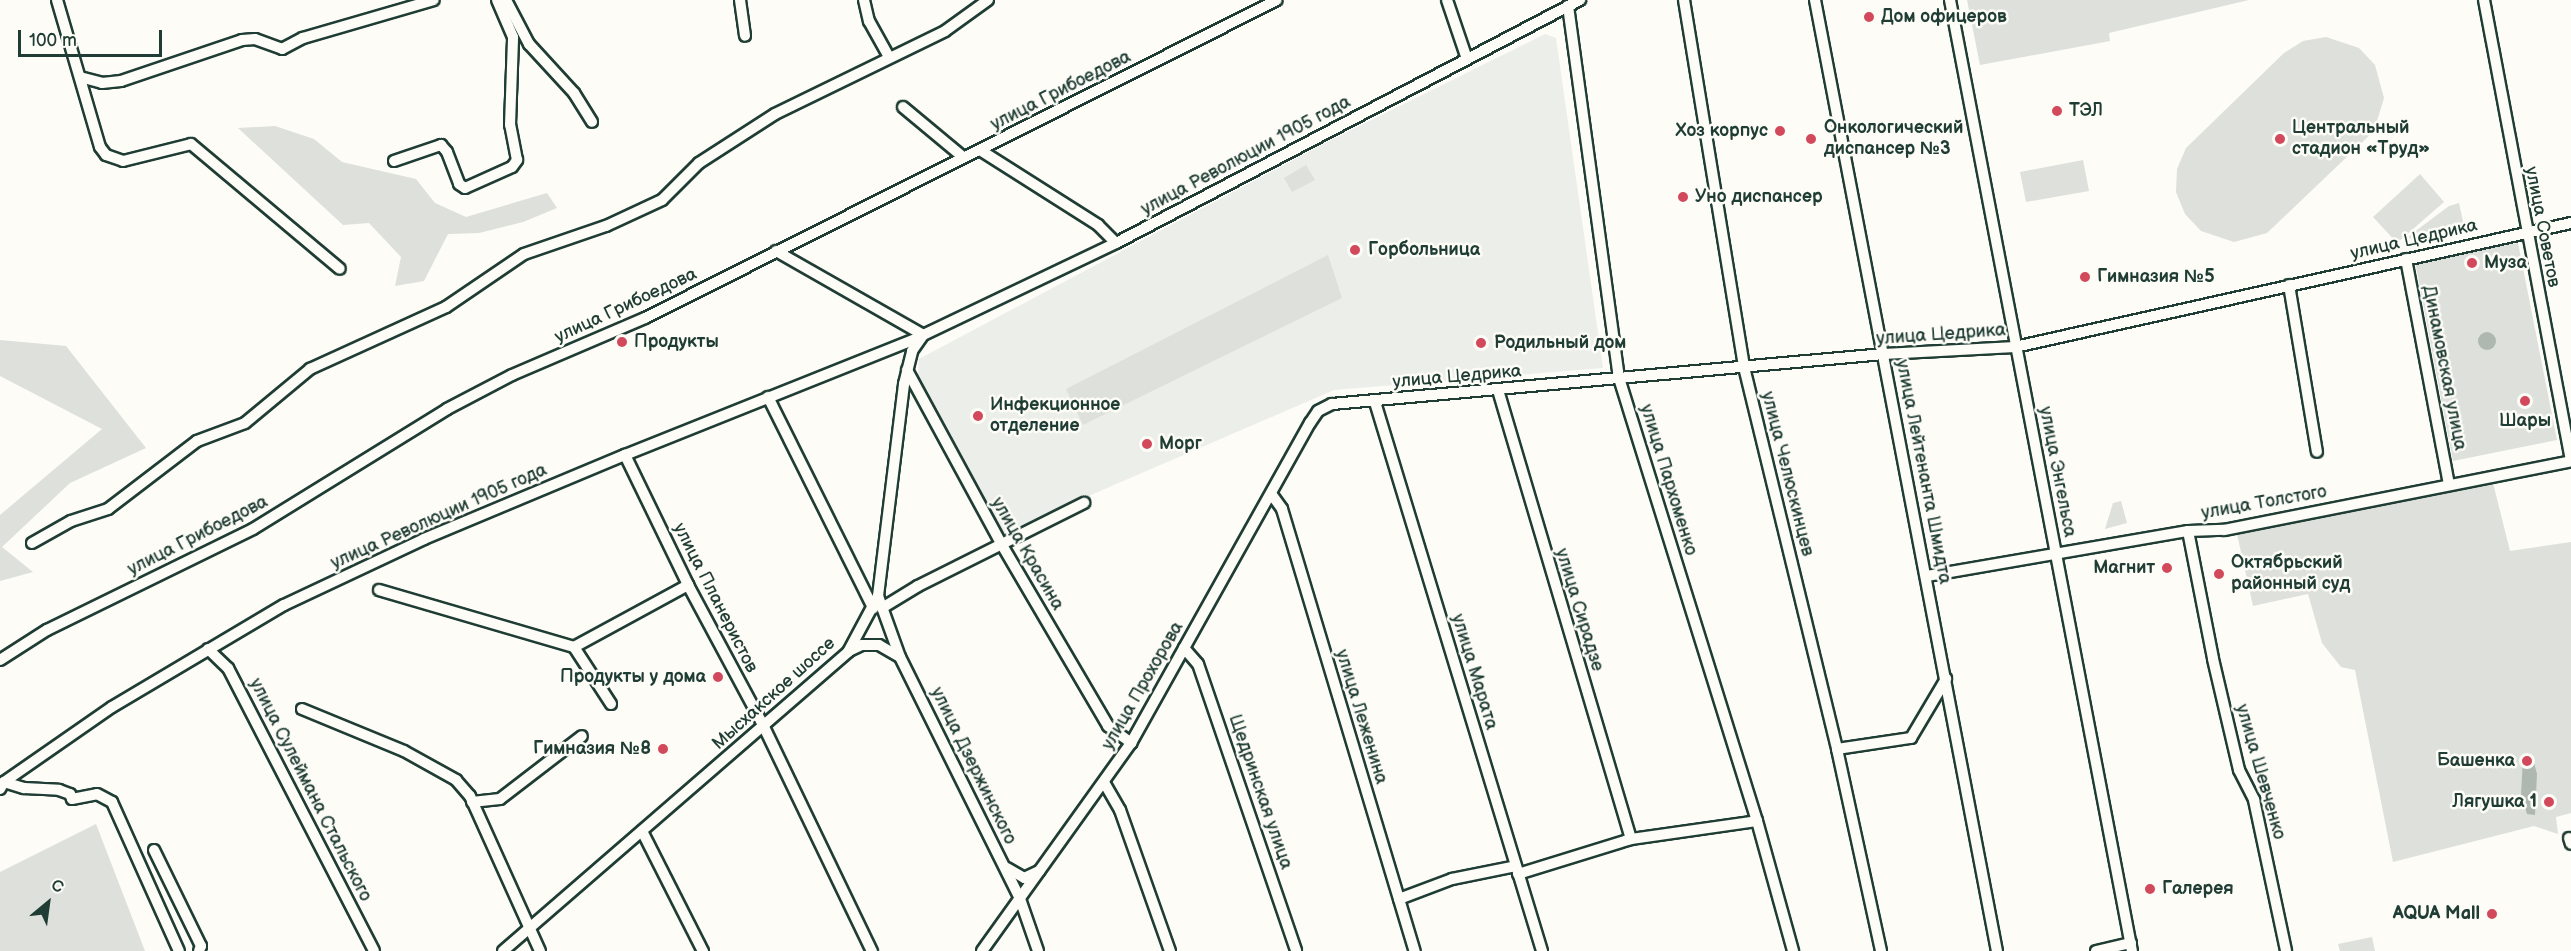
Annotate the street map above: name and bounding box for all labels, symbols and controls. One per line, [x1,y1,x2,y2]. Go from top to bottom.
place label: Дом офицеров [1881,6,2007,28]
marker: Дом офицеров [1862,10,1876,24]
scale bar [21,18,165,56]
text: 100 m [29,30,77,51]
street label: улица Грибоедова [987,46,1135,136]
street label: улица Революции 1905 года [1138,92,1354,220]
place label: ТЭЛ [2069,100,2103,122]
marker: ТЭЛ [2050,104,2064,118]
place label: Онкологический диспансер №3 [1824,118,1963,160]
place label: Центральный стадион «Труд» [2292,118,2430,160]
place label: Хоз корпус [1676,120,1768,142]
marker: Хоз корпус [1773,124,1787,138]
marker: Онкологический диспансер №3 [1802,130,1820,148]
marker: Центральный стадион «Труд» [2273,132,2287,146]
street label: улица Советов [2520,165,2564,289]
place label: Уно диспансер [1695,186,1823,208]
marker: Уно диспансер [1676,190,1690,204]
street label: улица Цедрика [2348,215,2480,265]
place label: Горбольница [1368,239,1480,261]
marker: Горбольница [1346,241,1364,259]
place label: Муза [2484,252,2527,274]
marker: Муза [2465,256,2479,270]
street label: улица Грибоедова [551,264,701,348]
place label: Гимназия №5 [2097,266,2215,288]
marker: Гимназия №5 [2078,270,2092,284]
street label: Динамовская улица [2417,284,2471,452]
street label: улица Цедрика [1876,320,2006,350]
place label: Продукты [634,331,719,353]
place label: Родильный дом [1494,332,1626,354]
marker: Родильный дом [1472,334,1490,352]
marker: Продукты [615,335,629,349]
street label: улица Лейтенанта Шмидта [1891,358,1955,586]
street label: улица Цедрика [1392,361,1522,393]
street label: улица Челюскинцев [1756,389,1818,559]
marker: Шары [2518,394,2532,408]
place label: Инфекционное отделение [990,395,1120,438]
street label: улица Пархоменко [1635,402,1701,558]
street label: улица Энгельса [2034,405,2080,539]
marker: Инфекционное отделение [971,409,985,423]
place label: Шары [2499,410,2551,432]
place label: Морг [1159,433,1202,455]
marker: Морг [1140,437,1154,451]
street label: улица Революции 1905 года [328,460,550,574]
street label: улица Толстого [2200,481,2328,525]
street label: улица Грибоедова [124,491,272,581]
street label: улица Красина [986,494,1068,614]
street label: улица Планеристов [668,520,762,676]
street label: улица Сирадзе [1550,546,1608,674]
place label: Октябрьский районный суд [2231,553,2350,596]
place label: Магнит [2093,557,2155,579]
marker: Магнит [2160,561,2174,575]
marker: Октябрьский районный суд [2212,567,2226,581]
street label: улица Марата [1446,612,1502,732]
street label: улица Прохорова [1098,618,1188,754]
street label: Мысхакское шоссе [708,633,840,755]
street label: улица Леженина [1330,647,1392,787]
place label: Продукты у дома [560,666,706,688]
marker: Продукты у дома [711,670,725,684]
street label: улица Сулеймана Стальского [244,675,376,905]
street label: улица Дзержинского [926,684,1020,848]
street label: улица Шевченко [2230,702,2290,842]
street label: Щедринская улица [1223,712,1297,872]
place label: Гимназия №8 [533,738,651,760]
marker: Гимназия №8 [656,742,670,756]
place label: Башенка [2437,750,2515,772]
marker: Башенка [2520,754,2534,768]
place label: Лягушка 1 [2452,791,2537,813]
marker: Лягушка 1 [2542,795,2556,809]
north arrow [18,873,78,933]
text: С [47,876,66,898]
place label: Галерея [2162,878,2234,900]
marker: Галерея [2143,882,2157,896]
place label: AQUA Mall [2393,903,2480,925]
marker: AQUA Mall [2485,907,2499,921]

